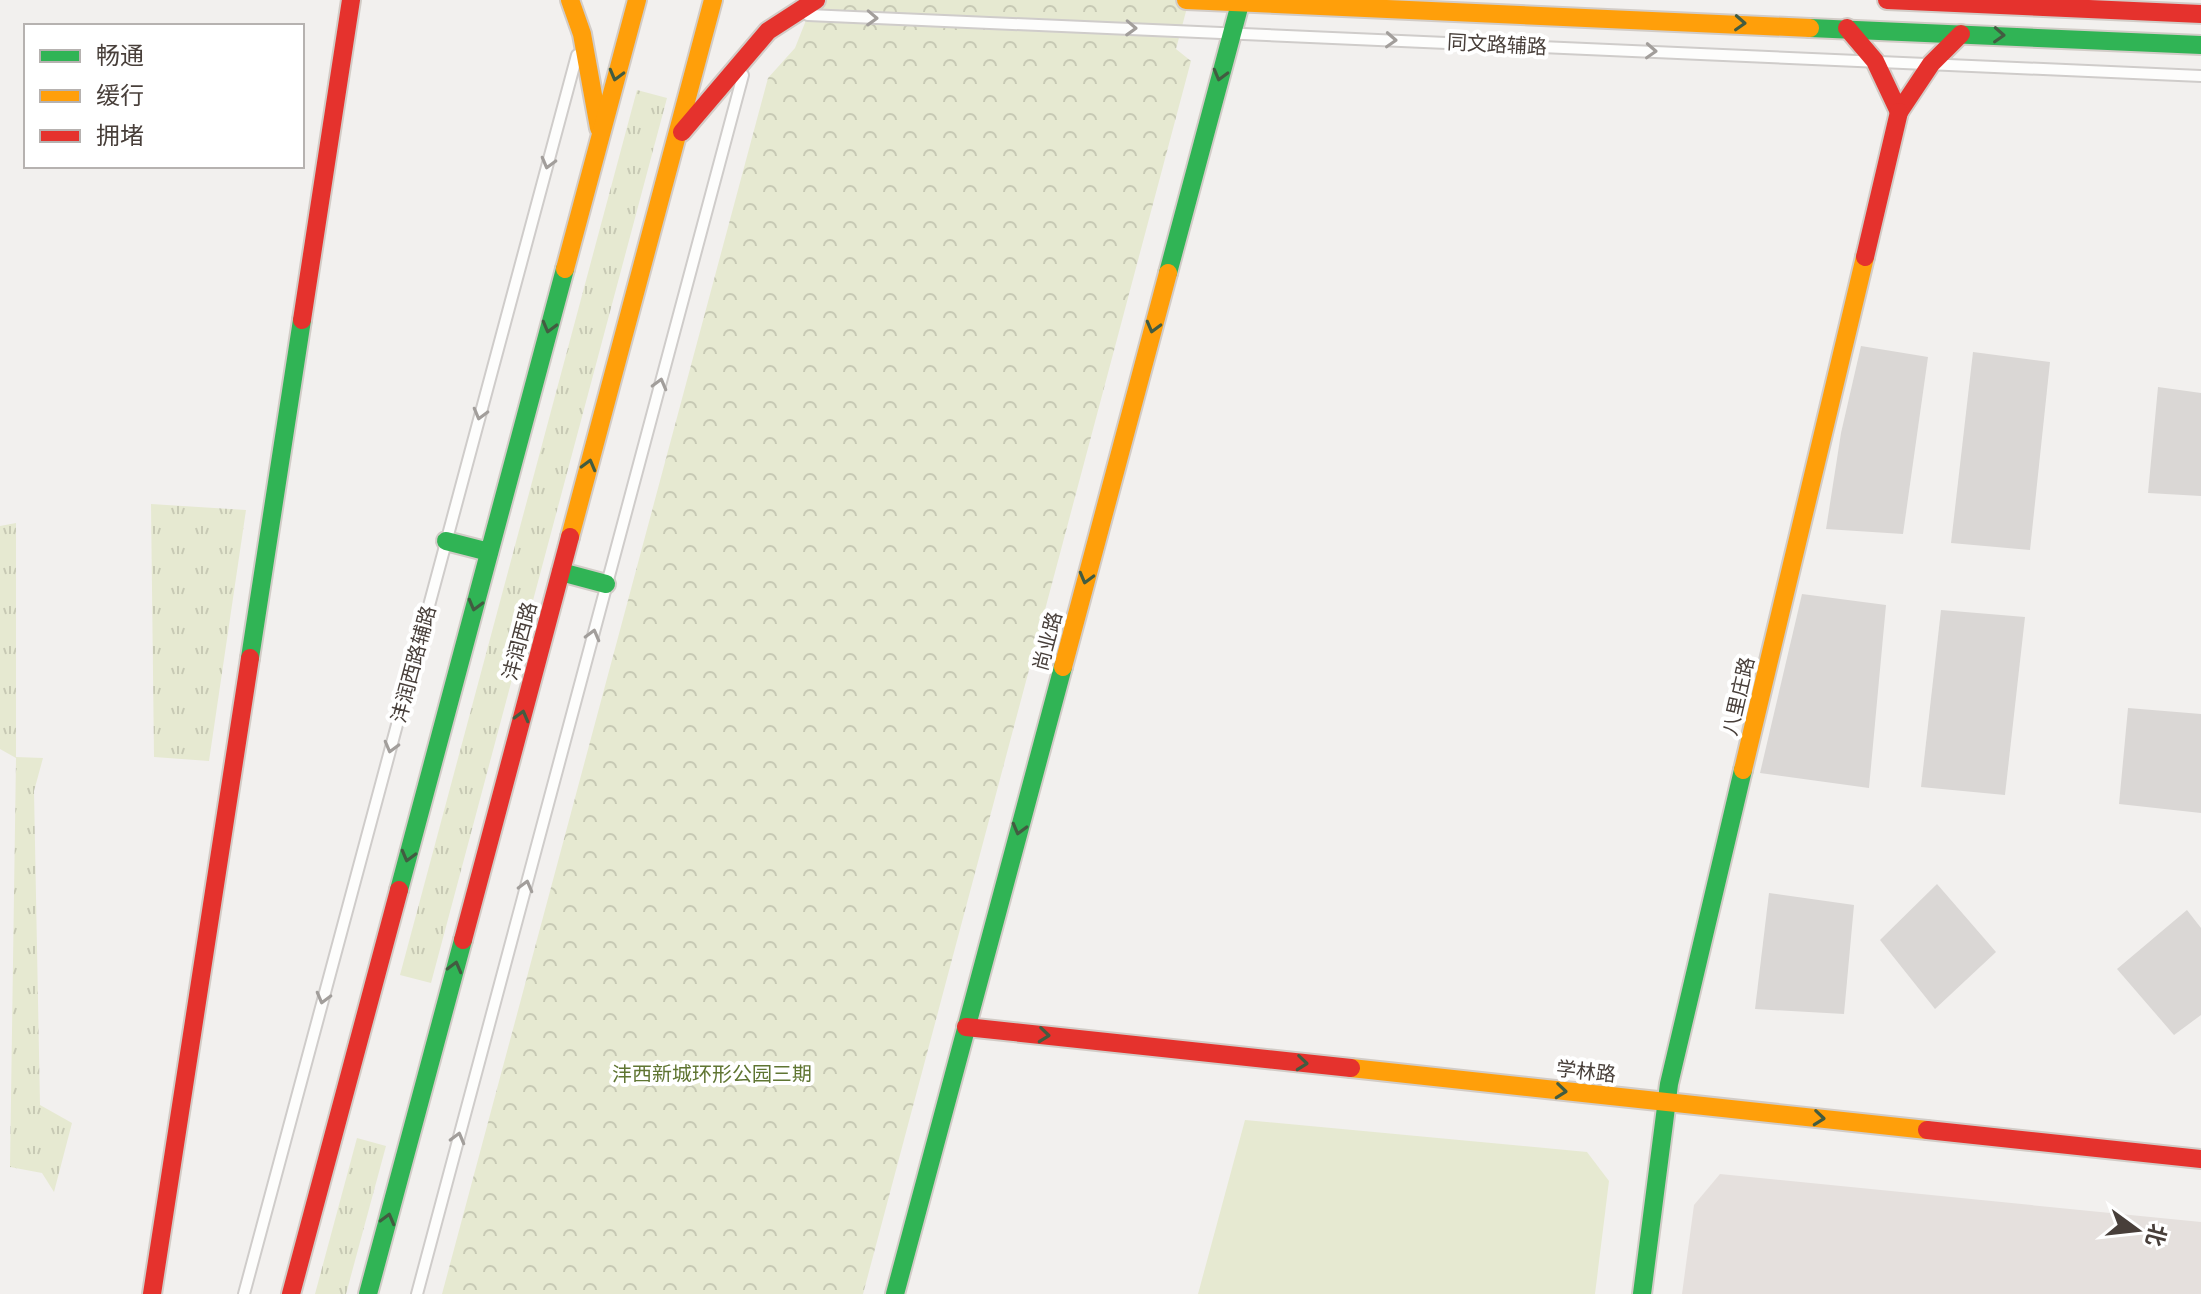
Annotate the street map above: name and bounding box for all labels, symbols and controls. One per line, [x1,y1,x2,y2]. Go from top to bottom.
one-way arrow [866,9,879,26]
one-way arrow [1734,15,1747,32]
one-way arrow [1125,20,1138,37]
legend [24,24,304,168]
one-way arrow [1993,27,2006,44]
street label: 同文路辅路 [1446,28,1548,60]
one-way arrow [1385,31,1398,48]
text: 畅通 [96,38,144,71]
one-way arrow [1645,43,1658,60]
one-way arrow [609,68,626,82]
one-way arrow [1213,68,1230,82]
text: 缓行 [96,78,144,111]
text: 拥堵 [96,118,144,151]
one-way arrow [540,156,557,170]
one-way arrow [542,319,559,333]
one-way arrow [1146,319,1163,333]
one-way arrow [651,378,667,392]
one-way arrow [473,407,489,421]
one-way arrow [580,459,597,473]
one-way arrow [1079,570,1096,584]
one-way arrow [468,597,484,611]
street label: 沣润西路 [496,599,542,683]
street label: 沣润西路辅路 [384,603,442,725]
street label: 尚业路 [1026,609,1068,673]
one-way arrow [583,629,600,643]
street label: 八里庄路 [1716,654,1760,738]
one-way arrow [513,710,529,724]
one-way arrow [384,739,400,753]
one-way arrow [1012,821,1029,835]
one-way arrow [401,849,418,863]
one-way arrow [516,880,533,894]
one-way arrow [446,961,462,975]
one-way arrow [316,990,333,1004]
one-way arrow [1037,1027,1050,1044]
one-way arrow [1296,1054,1309,1071]
street label: 学林路 [1555,1054,1617,1088]
park label: 沣西新城环形公园三期 [612,1060,812,1087]
one-way arrow [1555,1082,1568,1099]
one-way arrow [1813,1110,1826,1127]
one-way arrow [449,1131,466,1145]
north arrow [2097,1190,2177,1270]
one-way arrow [378,1212,395,1226]
text: 北 [2140,1221,2175,1250]

